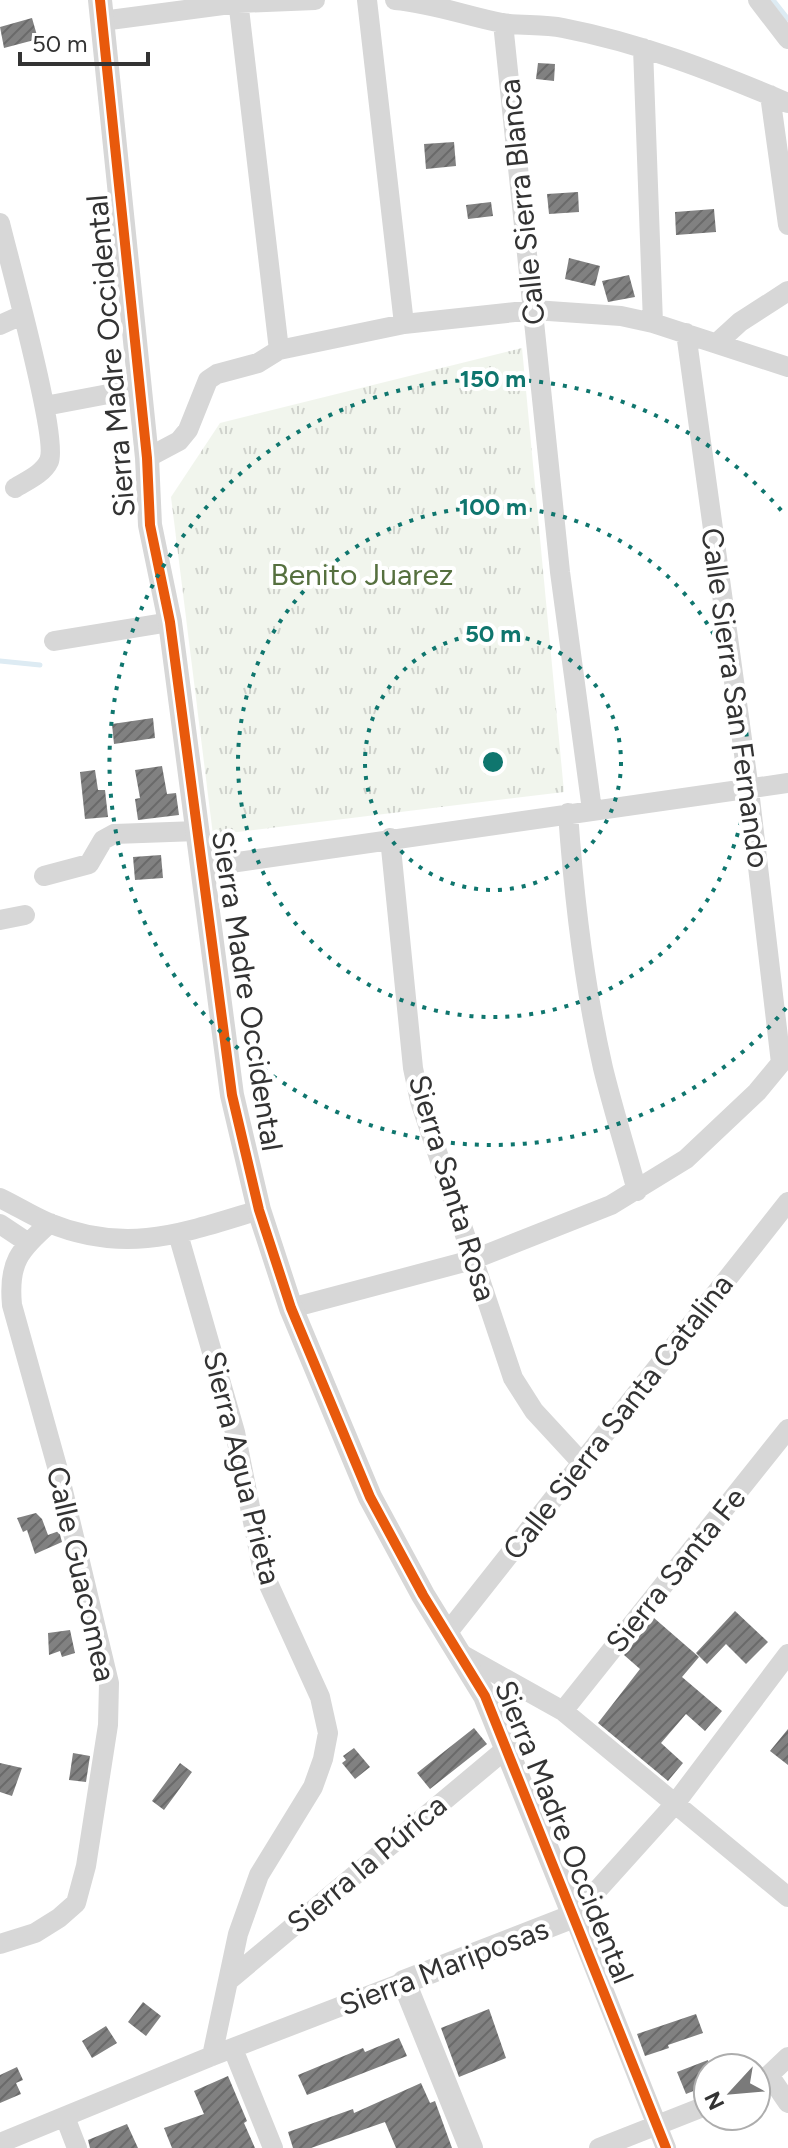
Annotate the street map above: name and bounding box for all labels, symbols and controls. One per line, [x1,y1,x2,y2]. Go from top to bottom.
scale bar [20,16,148,66]
text: 50 m [32,29,88,58]
street label: Calle Sierra Blanca [490,77,553,327]
street label: Sierra Madre Occidental [78,193,143,519]
text: 150 m [460,364,526,393]
text: 100 m [459,492,527,521]
street label: Calle Sierra San Fernando [693,526,778,870]
park label: Benito Juarez [270,556,454,593]
text: 50 m [465,619,521,648]
centre of rings [479,748,507,776]
street label: Sierra Madre Occidental [204,828,291,1154]
street label: Sierra Santa Rosa [400,1070,504,1305]
street label: Calle Sierra Santa Catalina [495,1267,741,1567]
street label: Sierra Agua Prieta [196,1347,289,1588]
street label: Calle Guacomea [39,1463,124,1685]
street label: Sierra Santa Fe [598,1480,753,1660]
street label: Sierra Madre Occidental [487,1675,642,1989]
street label: Sierra la Púrica [279,1786,454,1941]
street label: Sierra Mariposas [334,1910,554,2023]
north arrow [692,2052,772,2132]
text: N [699,2087,730,2114]

